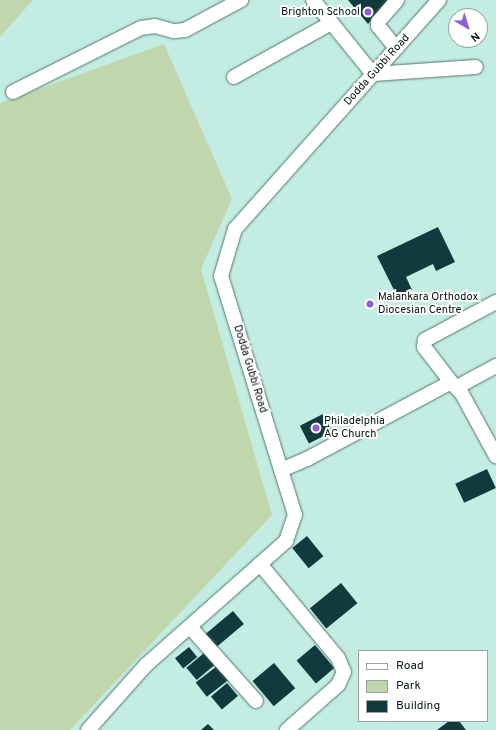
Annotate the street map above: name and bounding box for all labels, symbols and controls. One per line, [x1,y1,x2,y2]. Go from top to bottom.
place label: Brighton School [281,5,360,19]
marker: Brighton School [363,7,373,17]
north arrow [448,8,488,48]
text: N [467,29,482,45]
street label: Dodda Gubbi Road [342,32,412,108]
place label: Malankara Orthodox Diocesian Centre [378,291,478,317]
marker: Malankara Orthodox Diocesian Centre [365,299,375,309]
street label: Dodda Gubbi Road [230,323,270,415]
place label: Philadelphia AG Church [324,415,385,441]
marker: Philadelphia AG Church [311,423,321,433]
legend [358,650,488,722]
text: Road [396,658,424,674]
text: Park [396,678,421,694]
text: Building [396,698,440,714]

